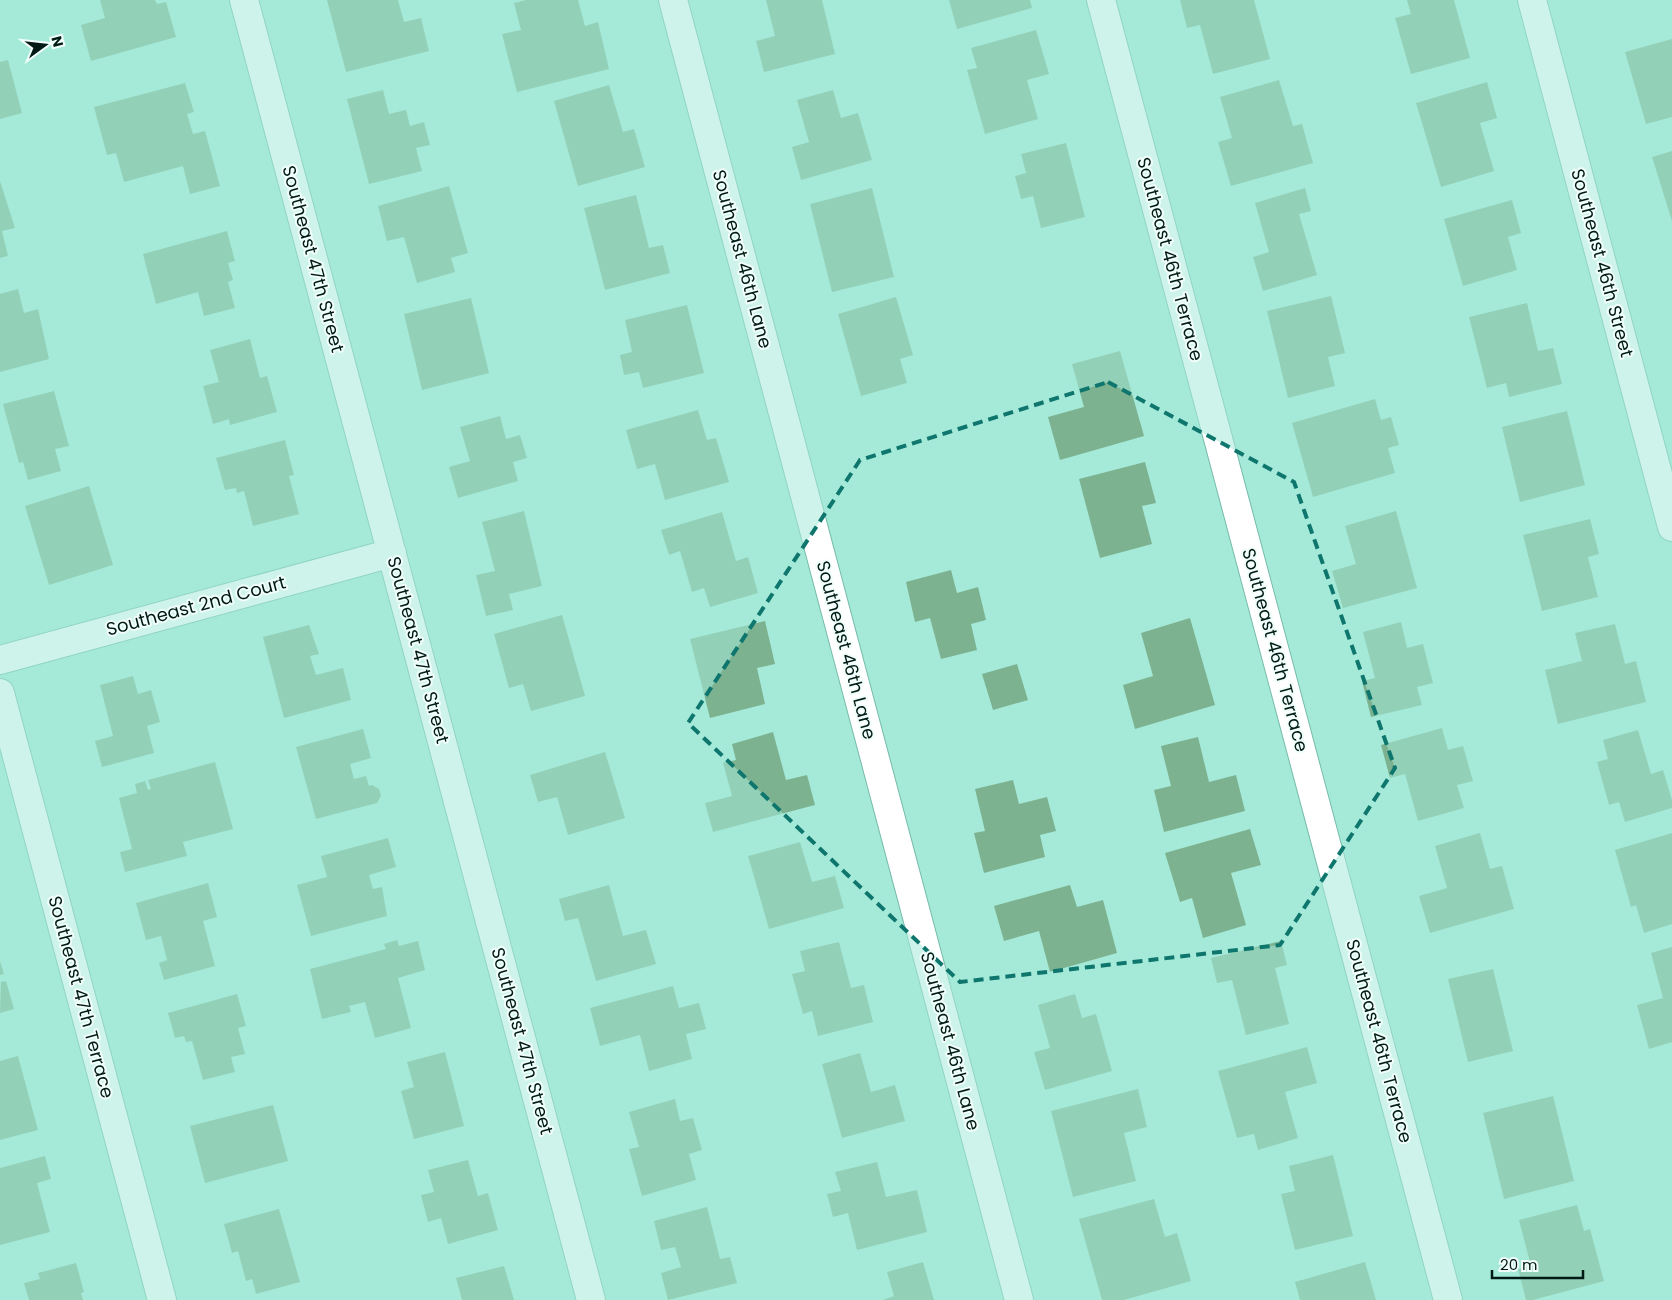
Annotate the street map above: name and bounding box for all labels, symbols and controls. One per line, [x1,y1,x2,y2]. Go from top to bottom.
north arrow [20,20,70,70]
text: N [47,34,69,49]
street label: Southeast 46th Terrace [1131,154,1210,364]
street label: Southeast 47th Street [276,163,350,355]
street label: Southeast 46th Street [1565,166,1640,360]
street label: Southeast 46th Lane [707,167,778,351]
street label: Southeast 46th Terrace [1236,545,1315,755]
street label: Southeast 47th Street [381,554,455,746]
street label: Southeast 46th Lane [811,558,882,742]
street label: Southeast 2nd Court [103,570,288,642]
street label: Southeast 47th Terrace [42,893,121,1101]
street label: Southeast 46th Terrace [1340,936,1419,1146]
street label: Southeast 47th Street [485,945,559,1137]
street label: Southeast 46th Lane [915,949,986,1133]
scale bar [1492,1248,1583,1280]
text: 20 m [1500,1254,1538,1275]

